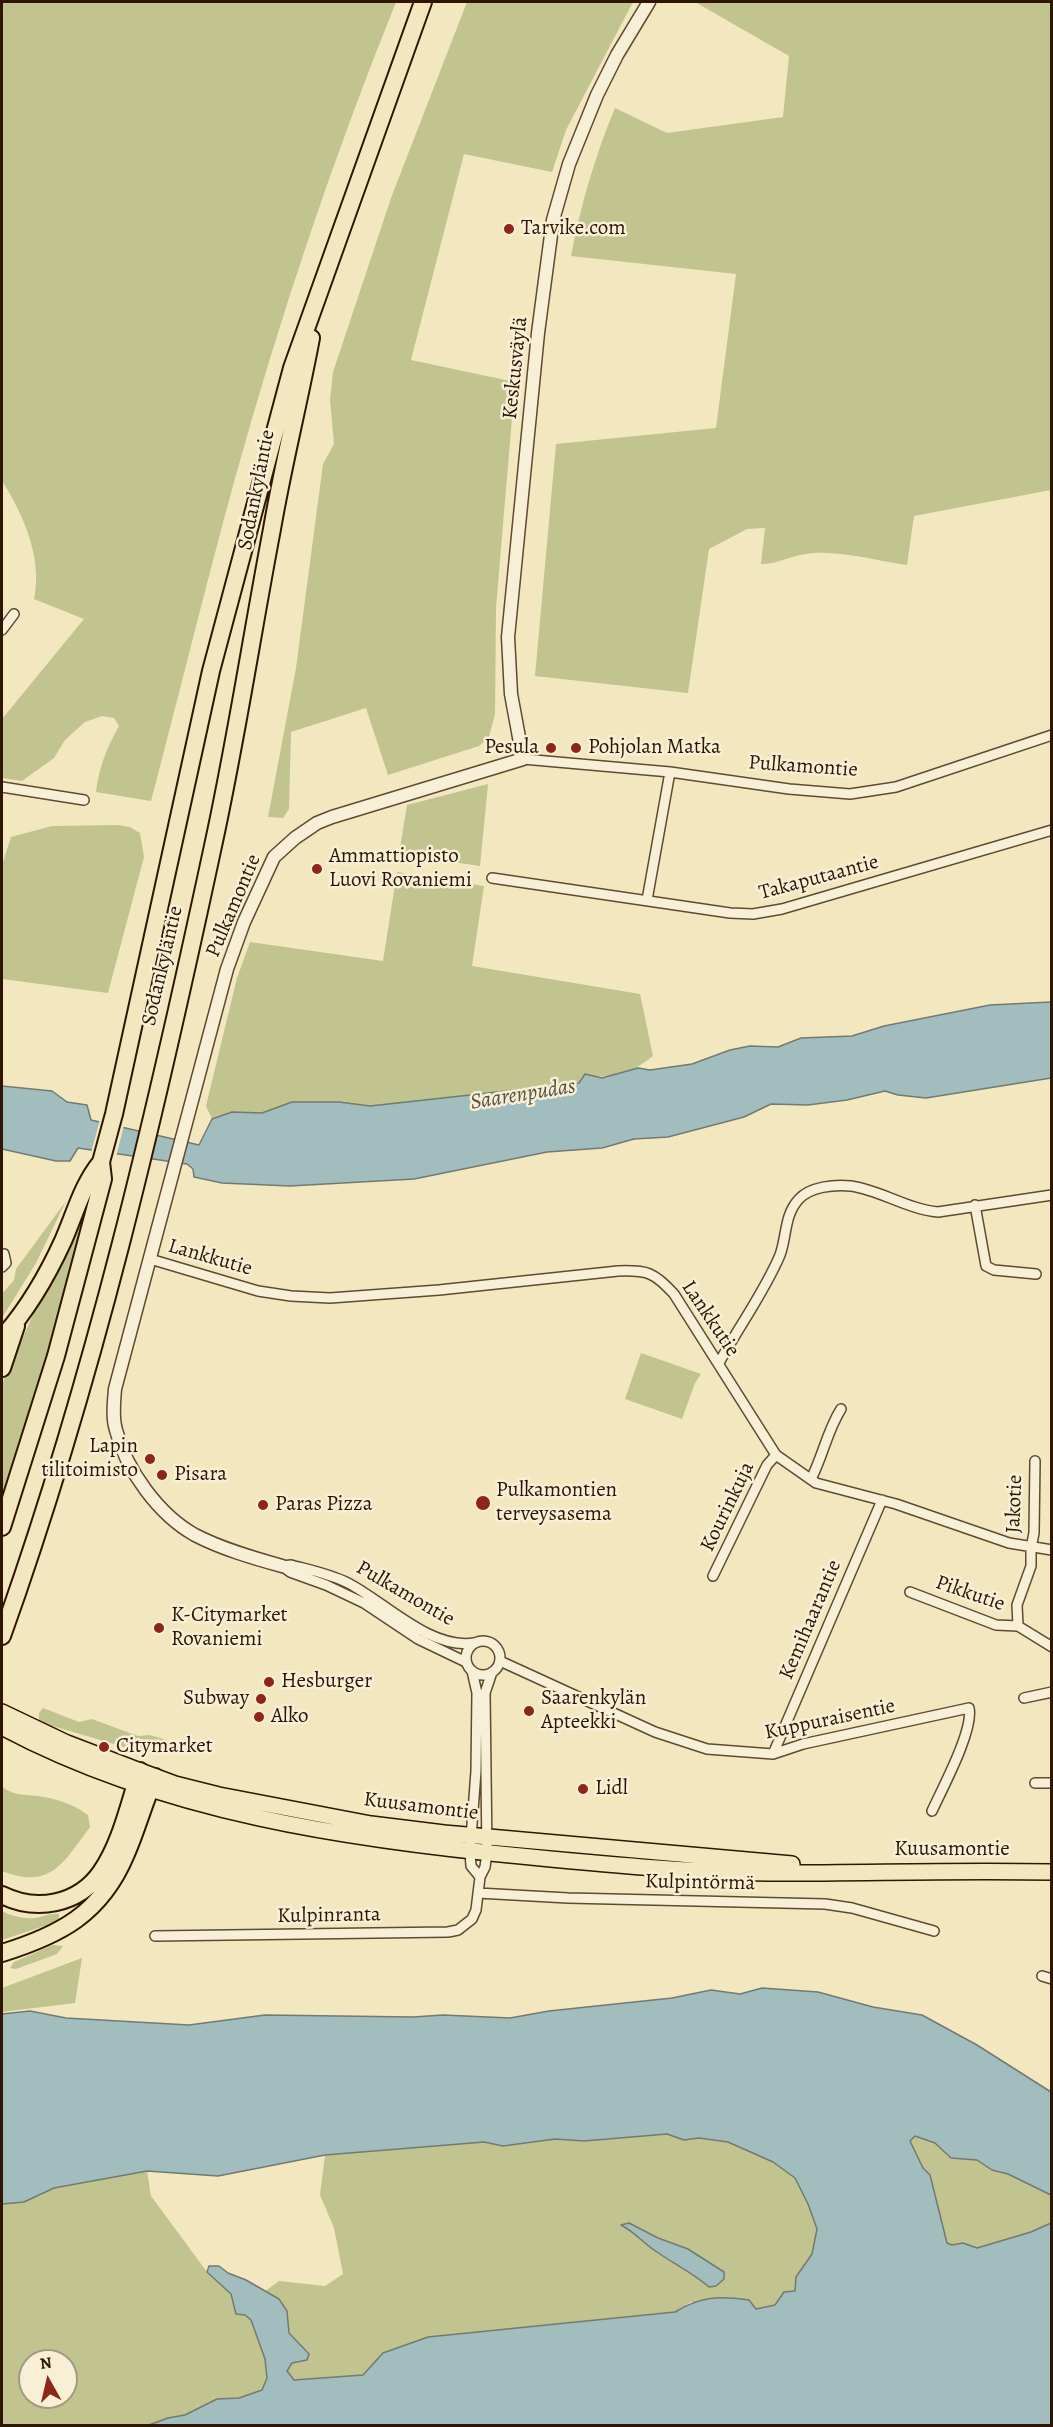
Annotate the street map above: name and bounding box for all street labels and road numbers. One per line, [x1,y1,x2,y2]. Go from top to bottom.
street label: Keskusväylä [498,315,534,421]
street label: Sodankyläntie [233,428,281,552]
street label: Pulkamontie [747,751,859,783]
street label: Takaputaantie [756,850,882,906]
street label: Pulkamontie [201,851,267,961]
street label: Sodankyläntie [137,904,189,1028]
street label: Lankkutie [165,1234,255,1282]
street label: Lankkutie [675,1276,745,1362]
street label: Kourinkuja [695,1458,761,1556]
street label: Jakotie [1001,1474,1029,1534]
street label: Pulkamontie [351,1556,459,1632]
street label: Kemihaarantie [774,1556,848,1684]
street label: Pikkutie [932,1570,1008,1618]
street label: Kuppuraisentie [762,1694,898,1746]
street label: Kuusamontie [362,1787,480,1827]
street label: Kuusamontie [894,1837,1010,1863]
street label: Kulpintörmä [645,1869,755,1897]
street label: Kulpinranta [277,1902,381,1930]

